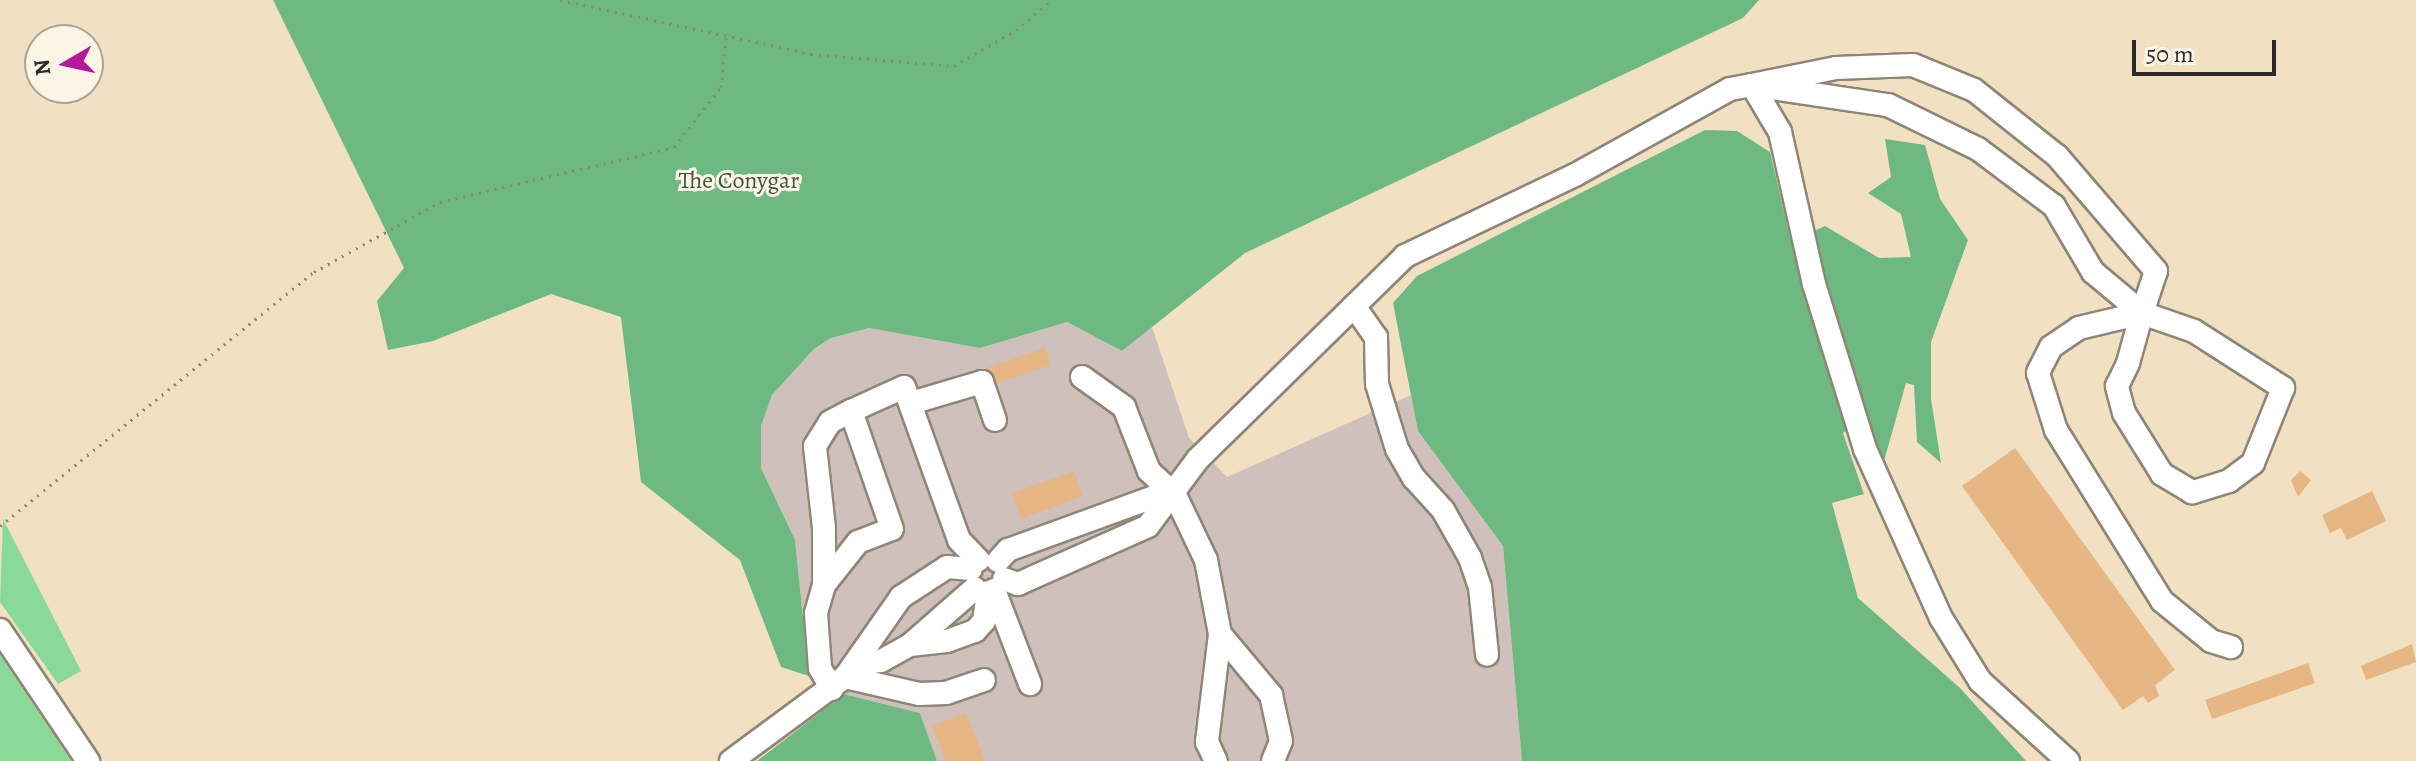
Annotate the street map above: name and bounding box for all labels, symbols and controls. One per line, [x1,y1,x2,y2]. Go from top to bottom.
north arrow [24,24,104,104]
scale bar [2136,24,2280,74]
text: 50 m [2146,38,2194,70]
text: N [26,57,58,78]
park label: The Conygar [679,167,799,195]

